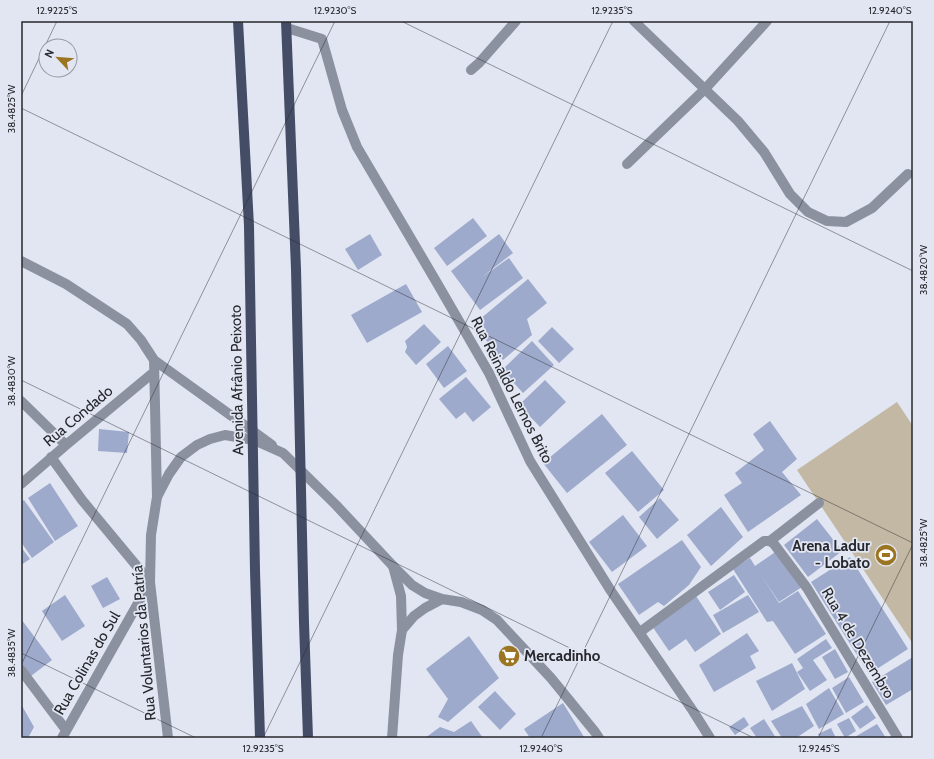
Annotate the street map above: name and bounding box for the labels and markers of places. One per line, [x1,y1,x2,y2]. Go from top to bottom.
place label: Arena Ladur - Lobato [792,537,870,572]
sports icon: Arena Ladur - Lobato [873,542,899,568]
supermarket icon: Mercadinho [496,643,522,669]
place label: Mercadinho [524,647,601,665]

